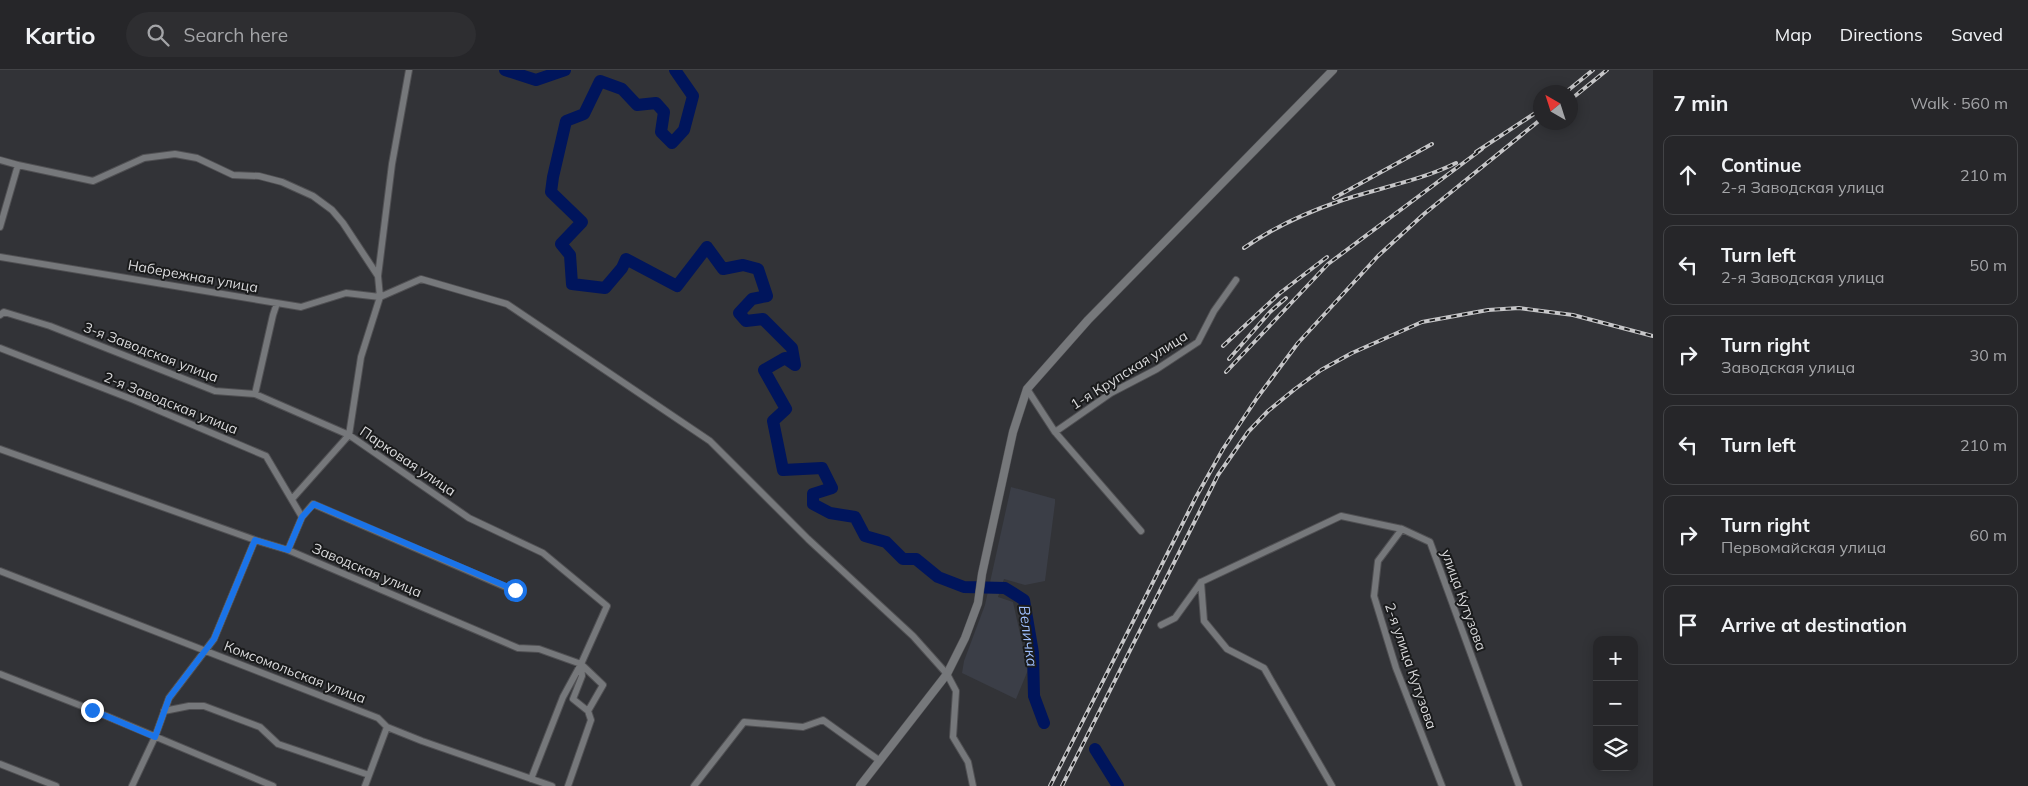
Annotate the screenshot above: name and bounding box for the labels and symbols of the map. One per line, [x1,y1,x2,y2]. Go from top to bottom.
north arrow [1533,85,1578,130]
street label: Набережная улица [127,256,259,296]
street label: 3-я Заводская улица [81,318,221,386]
street label: 1-я Крупская улица [1067,327,1191,413]
street label: 2-я Заводская улица [101,368,241,438]
street label: Парковая улица [357,422,459,500]
street label: Заводская улица [309,539,425,601]
street label: улица Кутузова [1437,547,1491,653]
route start [504,579,527,602]
street label: 2-я улица Кутузова [1381,601,1441,731]
water label: Величка [1015,604,1042,668]
street label: Комсомольская улица [222,637,368,707]
route end [81,699,104,722]

